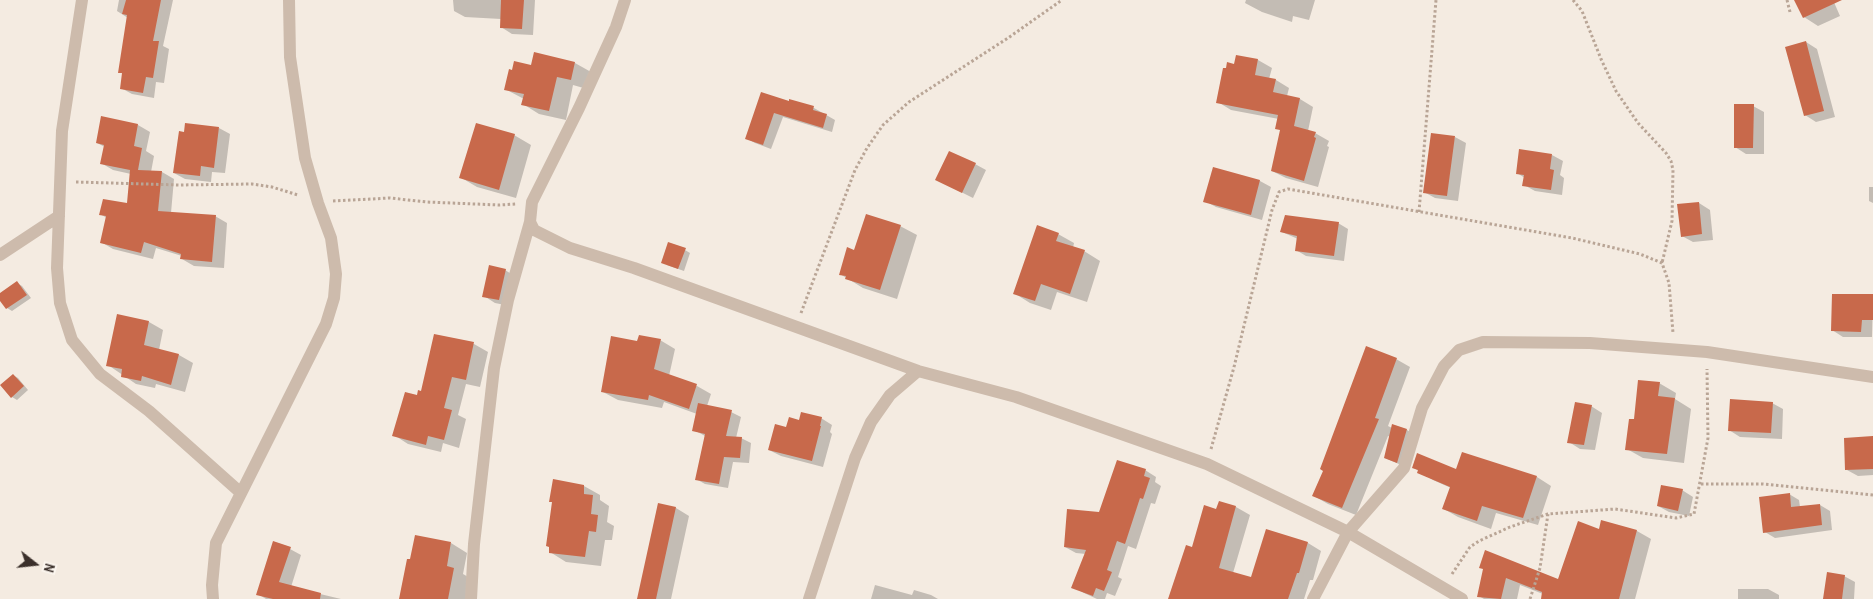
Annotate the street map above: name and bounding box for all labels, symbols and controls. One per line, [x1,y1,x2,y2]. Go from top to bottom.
north arrow [10,539,60,589]
text: N [40,562,59,575]

